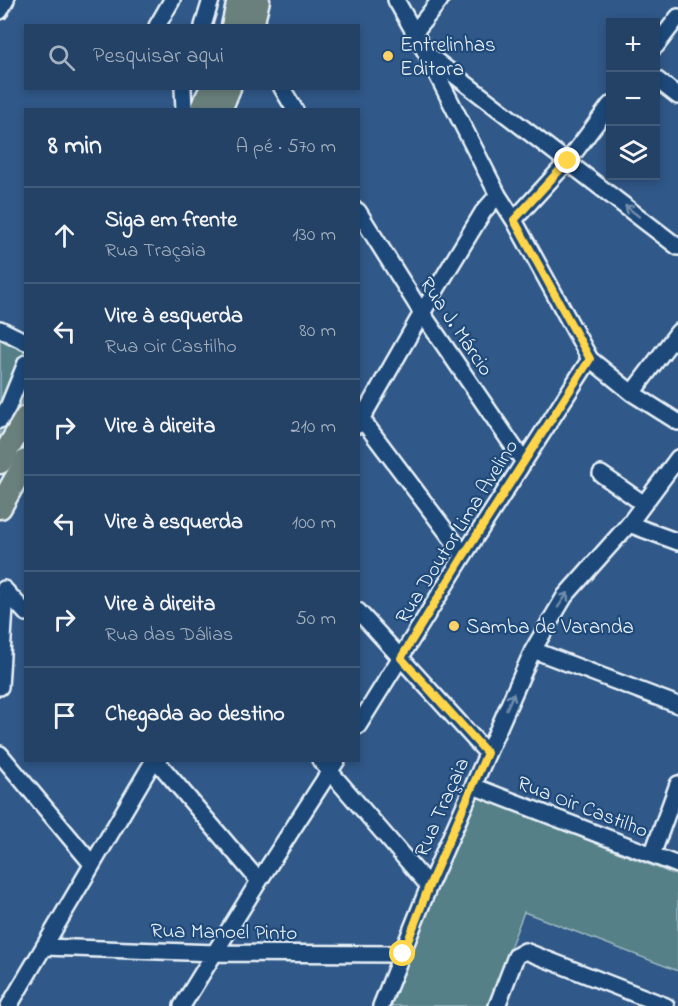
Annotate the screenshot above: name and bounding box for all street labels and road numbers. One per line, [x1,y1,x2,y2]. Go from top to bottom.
street label: Rua J. Márcio [411,272,500,383]
street label: Rua Doutor Lima Avelino [389,434,527,630]
street label: Rua Traçaia [408,753,478,862]
street label: Rua Oir Castilho [512,769,652,847]
street label: Rua Manoel Pinto [150,917,298,949]

